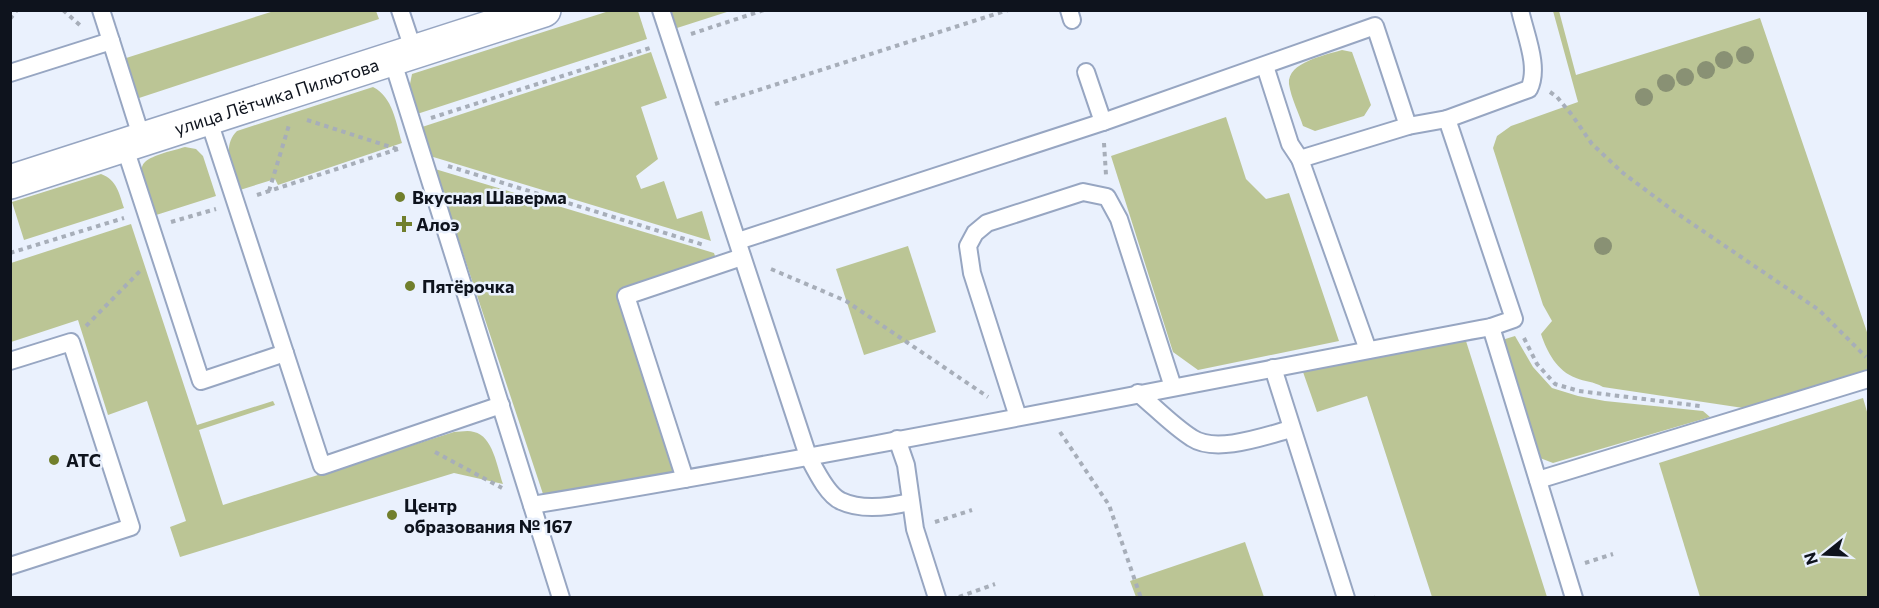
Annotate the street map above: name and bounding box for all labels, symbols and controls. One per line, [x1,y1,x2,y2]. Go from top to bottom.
street label: улица Лётчика Пилютова [172,53,381,139]
place label: Вкусная Шаверма [412,186,567,208]
marker: Вкусная Шаверма [393,190,407,204]
place label: Алоэ [416,213,459,235]
marker: Алоэ [397,217,411,231]
place label: Пятёрочка [422,275,514,297]
marker: Пятёрочка [403,279,417,293]
place label: АТС [66,449,101,471]
marker: АТС [47,453,61,467]
place label: Центр образования № 167 [404,494,572,537]
marker: Центр образования № 167 [385,508,399,522]
north arrow [1795,524,1855,584]
text: N [1799,550,1821,567]

